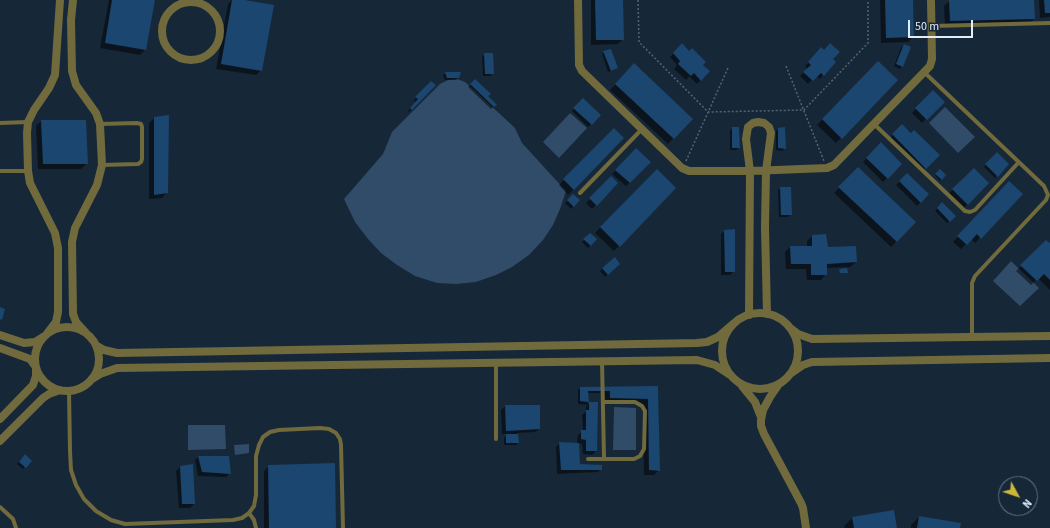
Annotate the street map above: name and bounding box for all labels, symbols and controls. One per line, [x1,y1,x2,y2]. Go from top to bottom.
scale bar [910,12,975,38]
text: 50 m [915,18,939,35]
north arrow [998,476,1038,516]
text: N [1019,496,1035,511]

